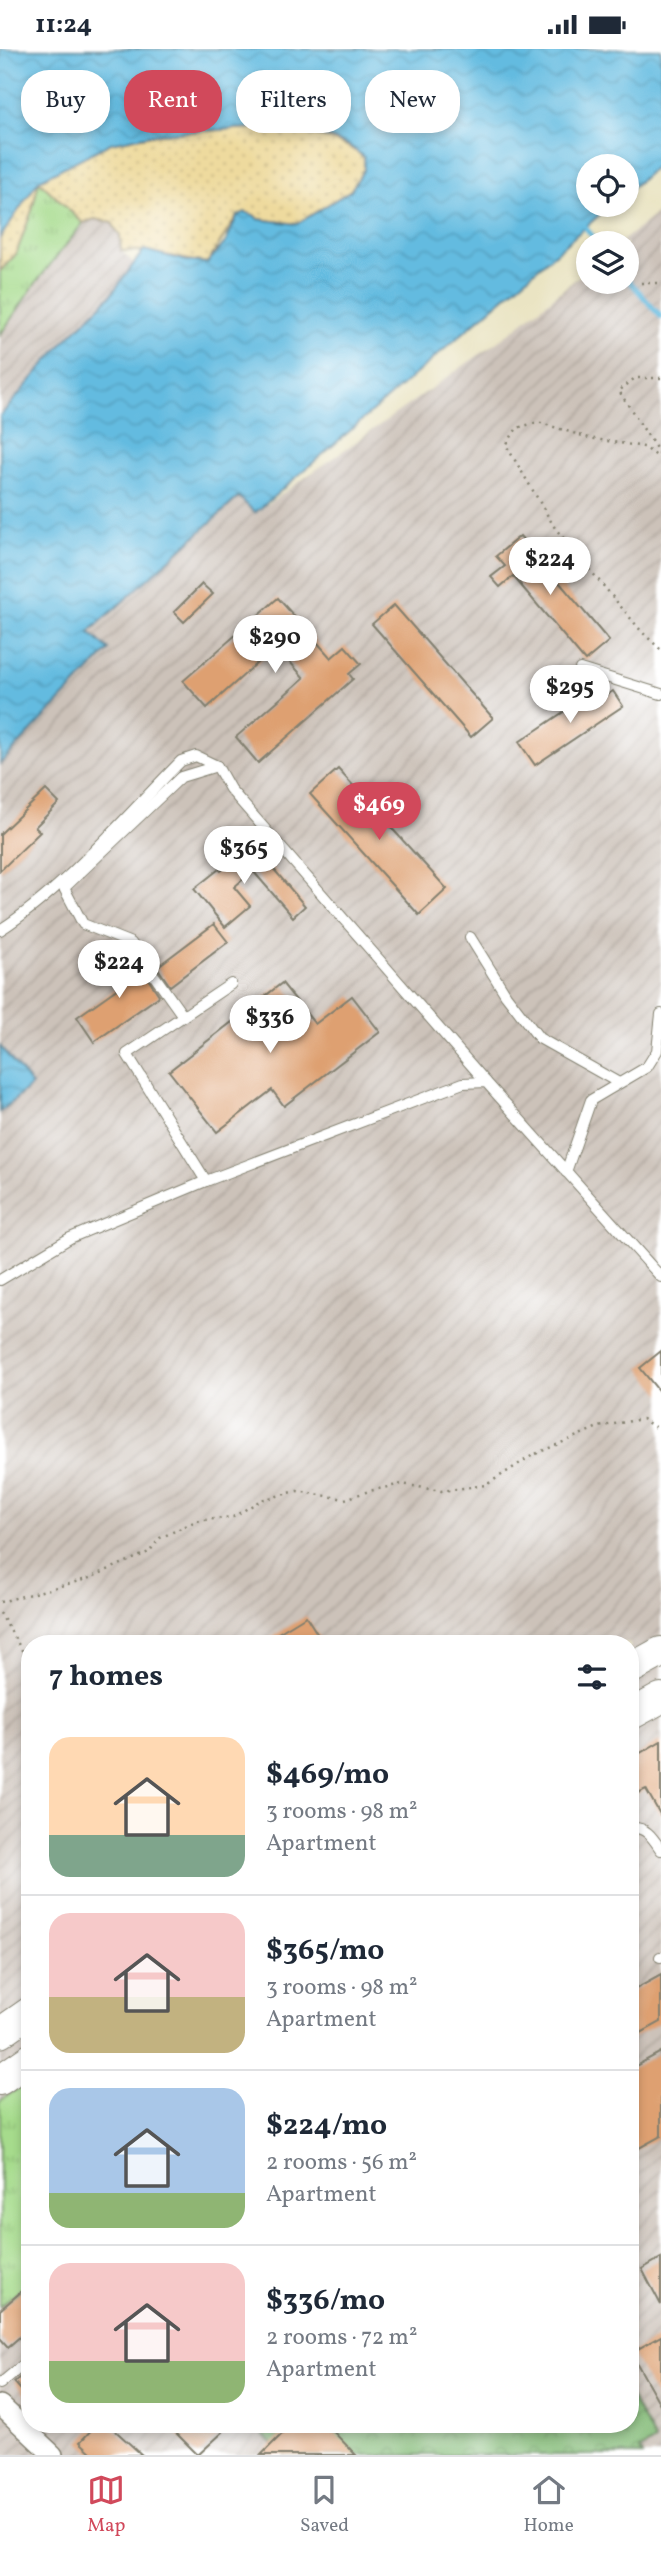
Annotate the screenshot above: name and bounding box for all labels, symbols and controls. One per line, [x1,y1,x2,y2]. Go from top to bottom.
text: 11:24 [35,7,92,43]
chip: Buy [21,70,110,133]
chip: Rent [124,70,222,133]
chip: Filters [236,70,351,133]
chip: New [365,70,460,133]
map controls [576,154,639,294]
button: locate [576,154,639,217]
button: layers [576,231,639,294]
pin: $224 [509,538,591,597]
text: $224 [525,544,575,576]
pin: $290 [234,615,316,675]
text: $290 [249,622,301,654]
pin: $295 [529,665,611,725]
text: $295 [546,672,594,704]
pin: $469 [338,783,420,842]
text: $469 [353,789,405,821]
pin: $365 [203,827,285,886]
text: $365 [220,833,268,865]
pin: $224 [78,941,160,1000]
text: $224 [94,947,144,979]
pin: $336 [229,995,311,1055]
text: $336 [246,1002,294,1034]
text: 7 homes [49,1656,163,1698]
icon: filters [573,1658,611,1696]
text: $469/mo [266,1754,389,1796]
icon: home [105,1765,189,1849]
text: 3 rooms · 98 m² [266,1796,418,1828]
text: Apartment [266,1828,377,1860]
text: $365/mo [266,1930,384,1972]
icon: home [105,1941,189,2025]
text: 3 rooms · 98 m² [266,1972,418,2004]
text: Apartment [266,2004,377,2036]
text: $224/mo [266,2105,387,2147]
icon: home [105,2116,189,2200]
text: 2 rooms · 56 m² [266,2147,417,2179]
text: Apartment [266,2179,377,2211]
text: $336/mo [266,2280,385,2322]
icon: home [105,2291,189,2375]
text: 2 rooms · 72 m² [266,2322,417,2354]
text: Apartment [266,2354,377,2386]
tab: Map [87,2471,125,2539]
tab: Saved [300,2471,349,2539]
tab: Home [523,2471,574,2539]

